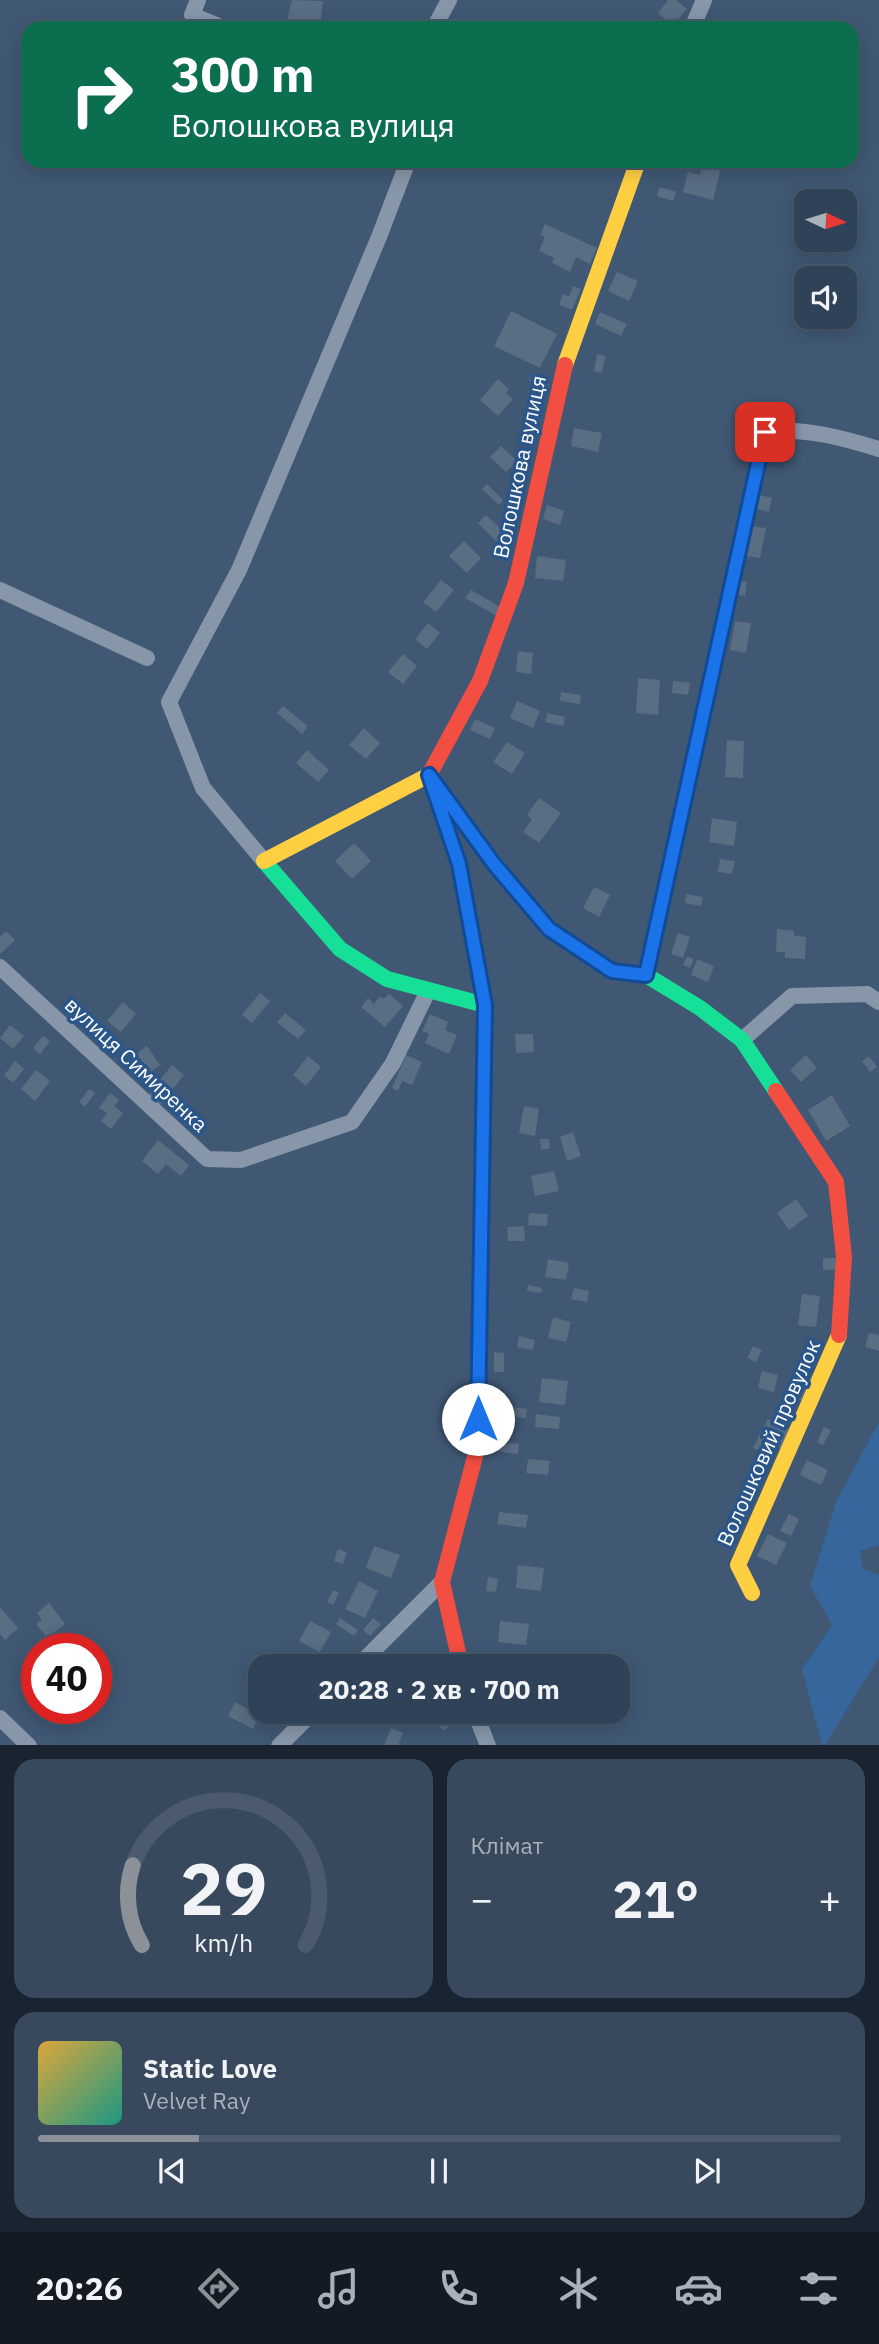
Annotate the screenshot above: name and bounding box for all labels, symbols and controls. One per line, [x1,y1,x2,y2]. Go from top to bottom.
text: 300 m [171,42,315,105]
icon: right [56,49,147,140]
text: Волошкова вулиця [171,104,455,146]
north arrow [794,189,858,252]
map controls [794,189,857,329]
button: sound [794,266,857,329]
street label: Волошкова вулиця [486,373,552,561]
pin [735,402,795,462]
icon: arrive [746,413,784,451]
street label: вулиця Симиренка [59,991,214,1138]
street label: Волошковий провулок [710,1335,826,1550]
position arrow [441,1382,515,1456]
speed limit sign: 40 [21,1633,112,1724]
text: 20:28 · 2 хв · 700 m [318,1672,560,1706]
text: Клімат [471,1830,543,1860]
text: 29 [180,1840,267,1935]
text: 21° [612,1865,699,1932]
text: − [471,1874,493,1923]
text: + [818,1874,841,1923]
text: km/h [194,1925,253,1958]
text: Static Love [143,2051,277,2085]
text: Velvet Ray [143,2085,250,2115]
icon: previous [153,2152,191,2190]
icon: pause [420,2152,458,2190]
icon: next [688,2152,726,2190]
icon: directions [194,2264,243,2313]
icon: music [314,2264,363,2313]
icon: phone [434,2264,483,2313]
icon: climate [554,2264,603,2313]
icon: car [674,2264,723,2313]
icon: filters [794,2264,843,2313]
text: 20:26 [36,2267,123,2309]

